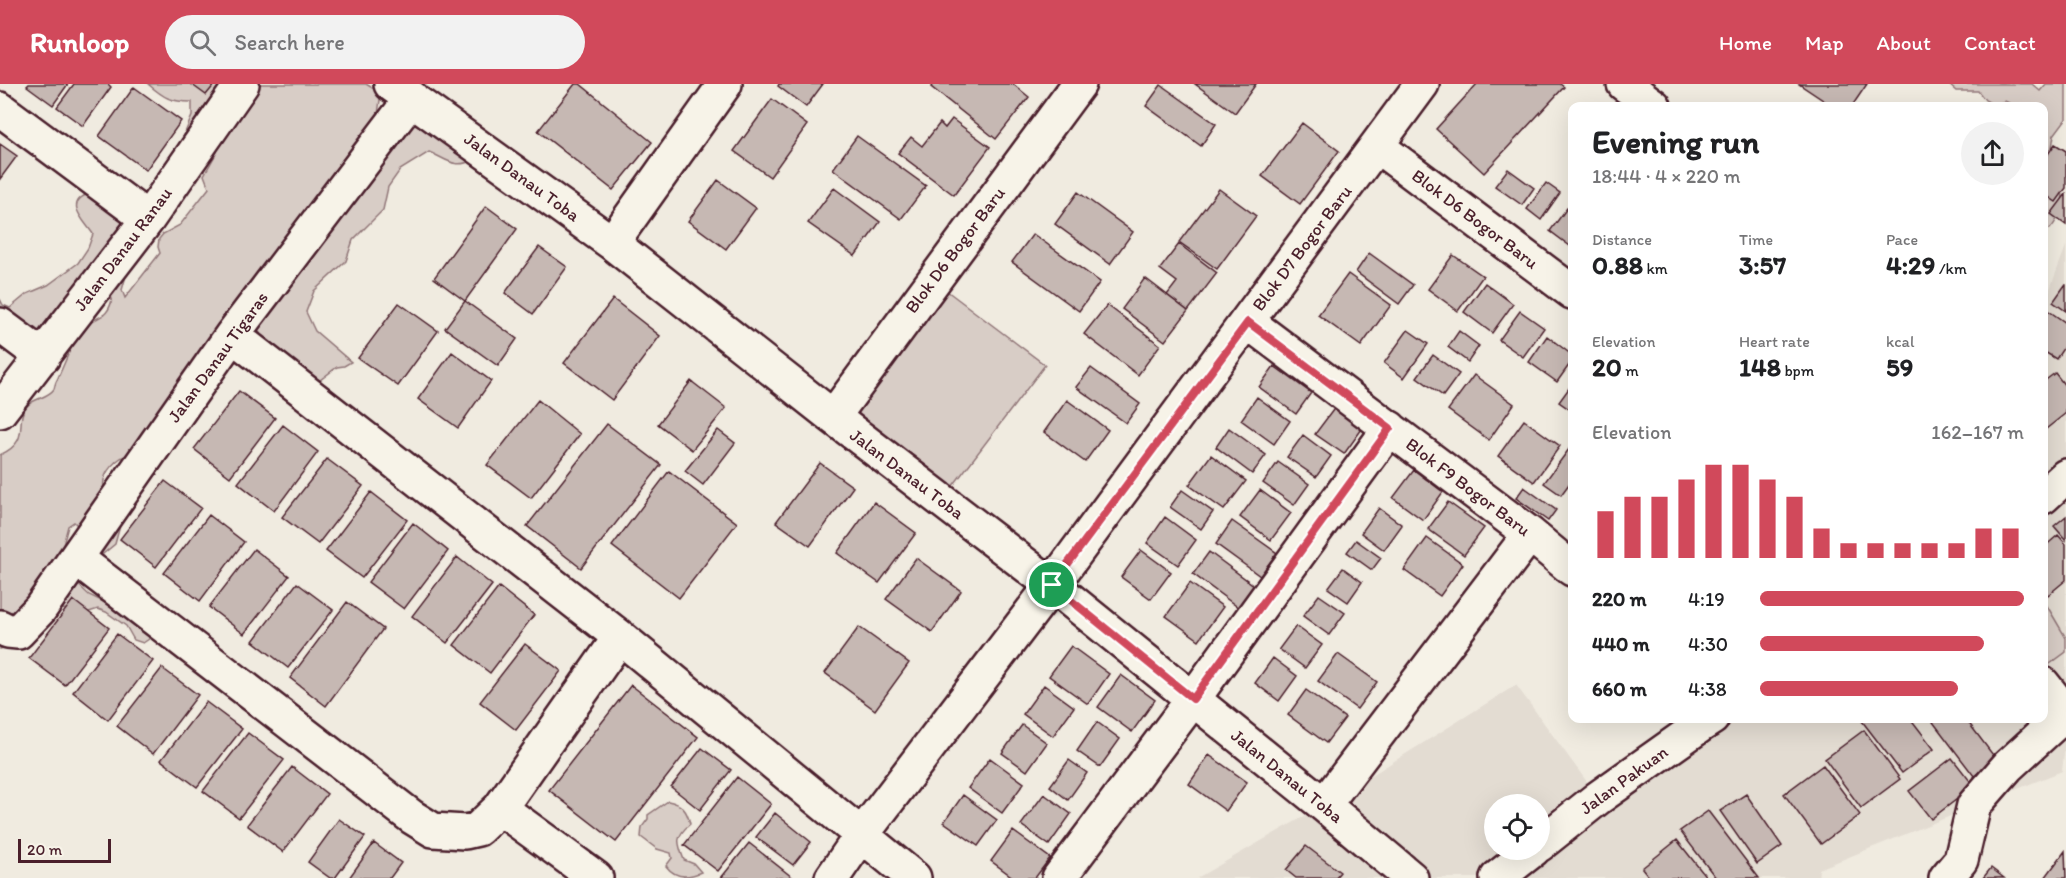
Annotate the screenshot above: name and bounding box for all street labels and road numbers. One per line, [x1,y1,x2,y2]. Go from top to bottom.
street label: Jalan Danau Toba [460,128,585,227]
street label: Blok D6 Bogor Baru [1408,164,1543,274]
street label: Blok D7 Bogor Baru [1248,181,1356,315]
street label: Blok D6 Bogor Baru [900,182,1010,317]
street label: Jalan Danau Ranau [69,183,177,315]
street label: Jalan Danau Tigaras [163,287,273,427]
street label: Jalan Danau Toba [845,424,969,525]
street label: Blok F9 Bogor Baru [1401,433,1535,541]
street label: Jalan Danau Toba [1227,724,1348,828]
street label: Jalan Pakuan [1576,741,1672,819]

